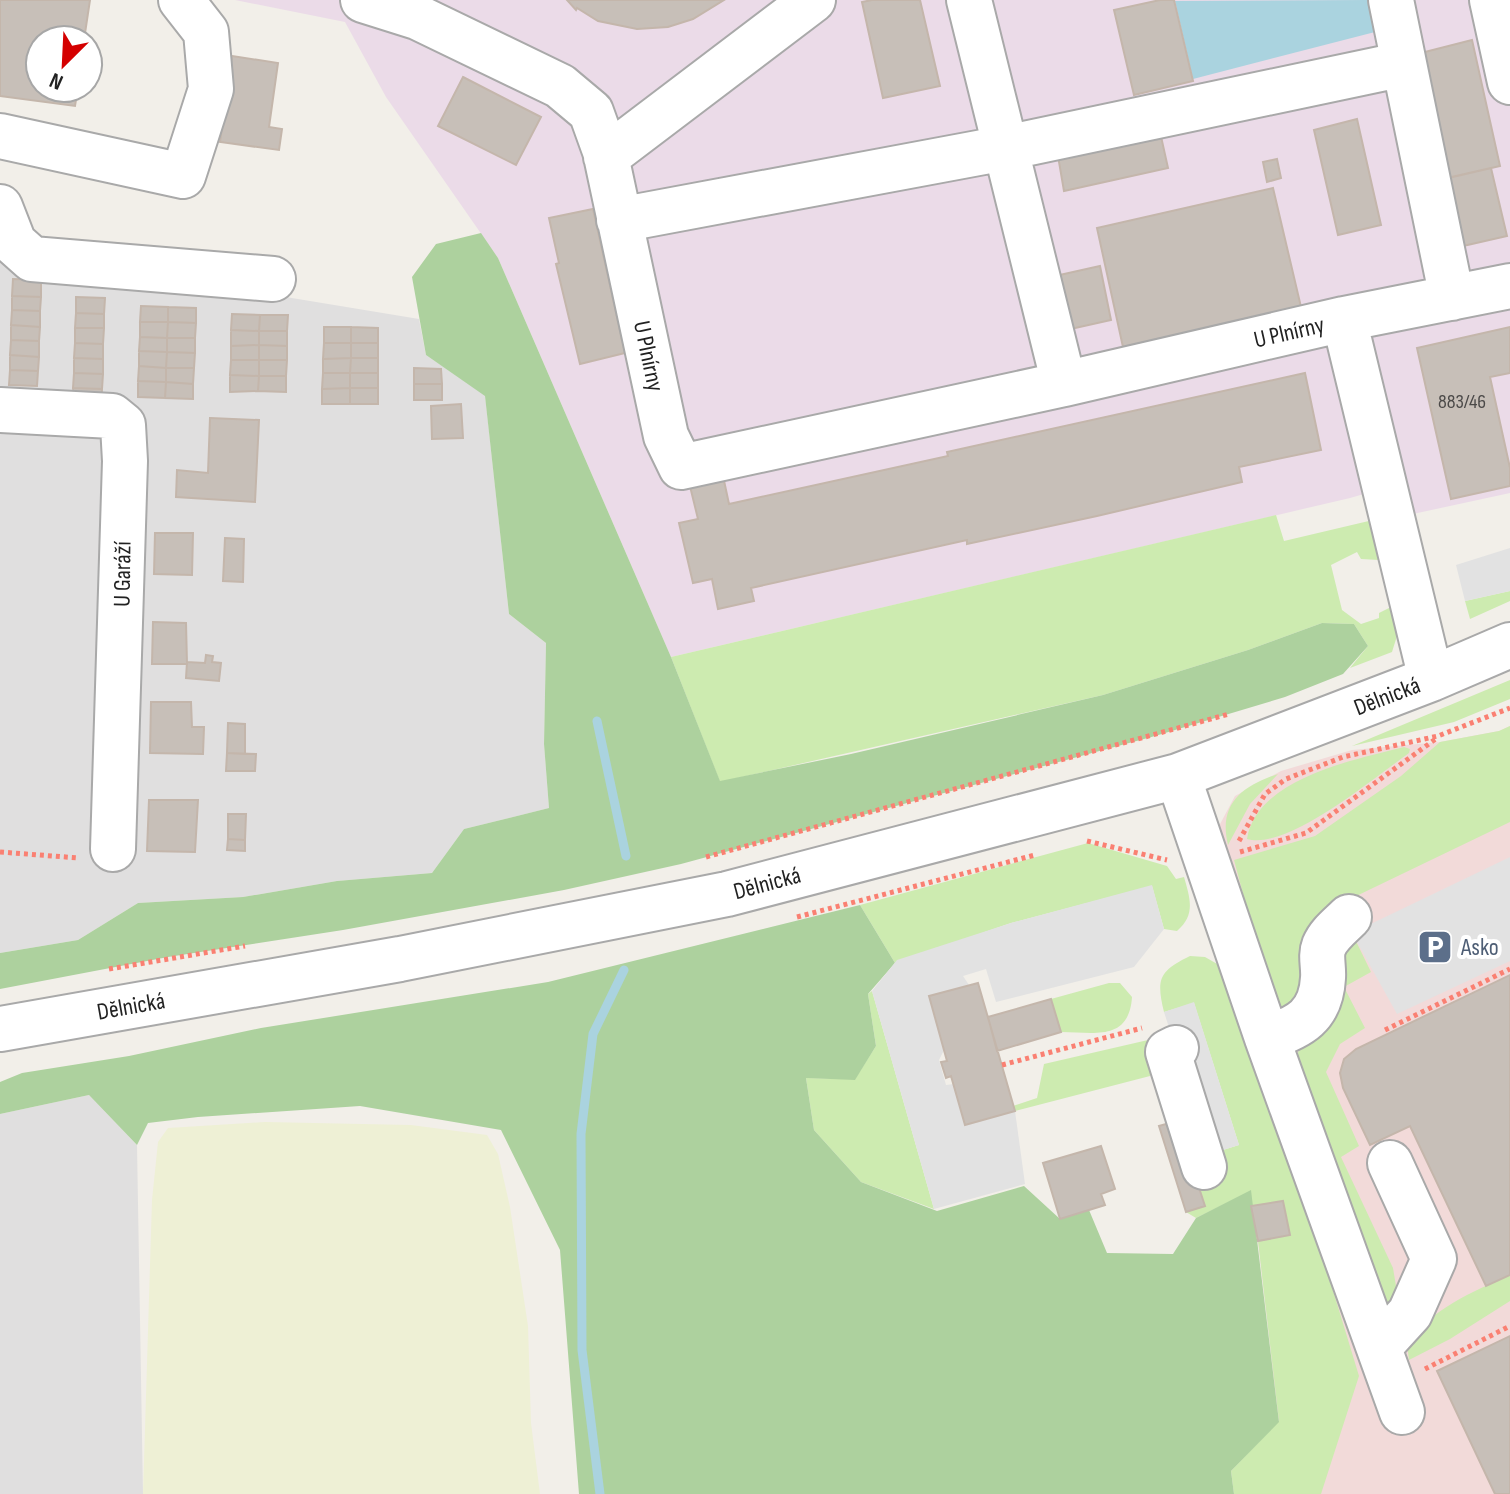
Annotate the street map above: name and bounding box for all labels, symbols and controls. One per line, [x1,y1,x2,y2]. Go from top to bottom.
north arrow [24,24,104,104]
text: N [46,66,67,96]
street label: U Plnírny [1251,310,1327,355]
street label: U Plnírny [627,318,670,394]
house number: 883/46 [1438,390,1486,414]
street label: U Garáží [107,540,138,607]
street label: Dělnická [1350,671,1424,722]
street label: Dělnická [730,861,804,906]
parking icon: Asko [1416,928,1454,966]
place label: Asko [1460,933,1499,962]
street label: Dělnická [95,986,167,1027]

